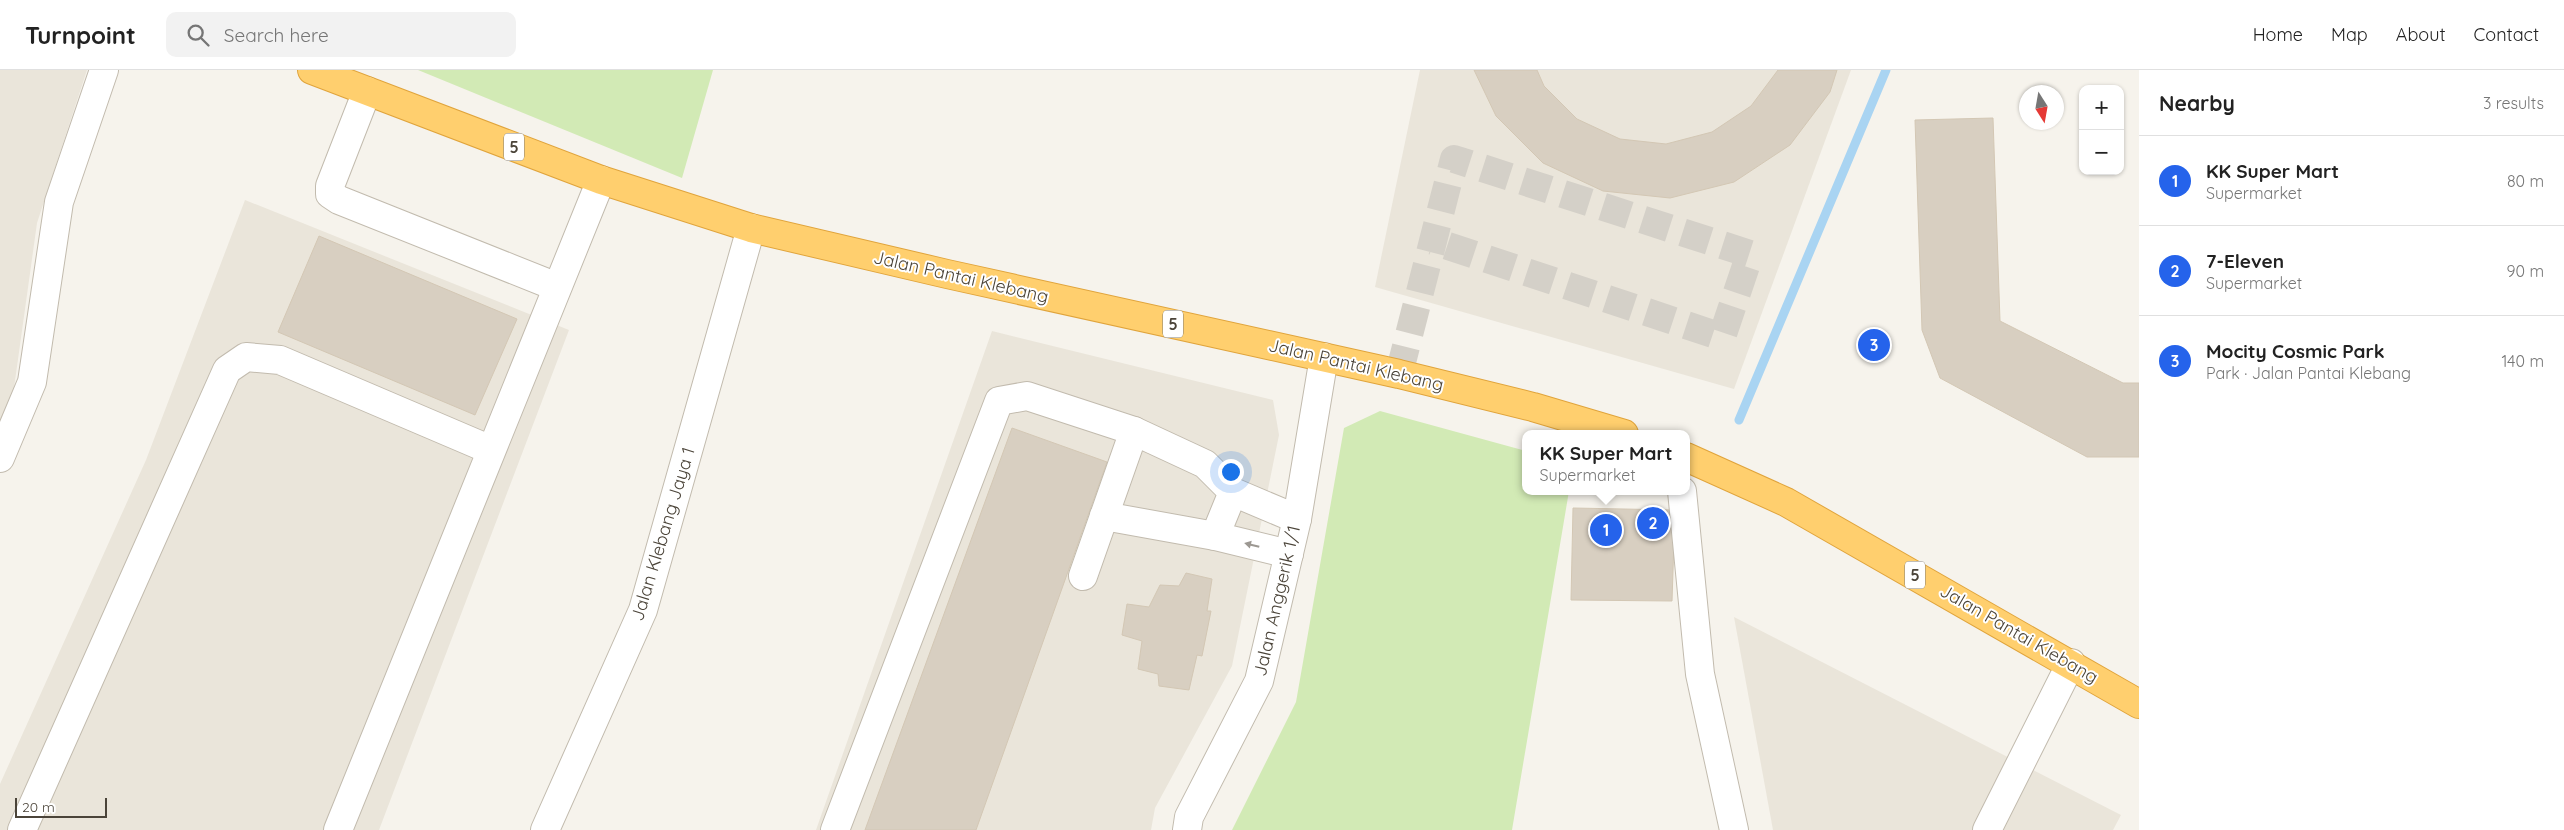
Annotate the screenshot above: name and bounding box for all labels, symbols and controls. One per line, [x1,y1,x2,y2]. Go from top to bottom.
search box [166,12,516,57]
text: Turnpoint [25,20,136,50]
icon: search [184,21,212,49]
text: Search here [224,23,329,47]
text: Home [2253,23,2303,46]
text: Map [2331,23,2368,46]
text: About [2396,23,2446,46]
text: Contact [2474,23,2539,46]
north arrow [2019,85,2064,130]
map controls [2079,85,2124,175]
button: + [2079,85,2124,130]
text: Nearby [2159,90,2235,116]
text: 3 results [2483,93,2544,113]
button: − [2079,130,2124,175]
road number: 5 [504,134,524,160]
text: KK Super Mart [2206,159,2339,183]
text: 1 [2172,171,2178,191]
text: 80 m [2507,171,2544,191]
text: Supermarket [2206,183,2302,203]
street label: Jalan Pantai Klebang [871,245,1051,308]
text: 7-Eleven [2206,249,2284,273]
text: 2 [2170,261,2180,281]
text: 90 m [2507,261,2544,281]
text: Supermarket [2206,273,2302,293]
road number: 5 [1163,310,1183,338]
pin: 3 [1858,326,1890,364]
street label: Jalan Pantai Klebang [1266,333,1446,396]
text: Mocity Cosmic Park [2206,339,2385,363]
text: 3 [2171,351,2179,371]
text: 140 m [2501,351,2544,371]
text: Park · Jalan Pantai Klebang [2206,363,2411,383]
popup [1522,430,1690,495]
text: KK Super Mart [1540,441,1672,465]
street label: Jalan Klebang Jaya 1 [625,444,700,623]
your location [1218,459,1244,485]
text: Supermarket [1540,465,1636,485]
pin: 2 [1637,504,1669,542]
pin: 1 [1590,511,1622,549]
street label: Jalan Anggerik 1/1 [1248,523,1305,678]
one-way arrow [1245,541,1260,549]
road number: 5 [1905,562,1925,588]
street label: Jalan Pantai Klebang [1936,579,2103,688]
scale bar [15,795,108,818]
text: 20 m [22,798,55,816]

